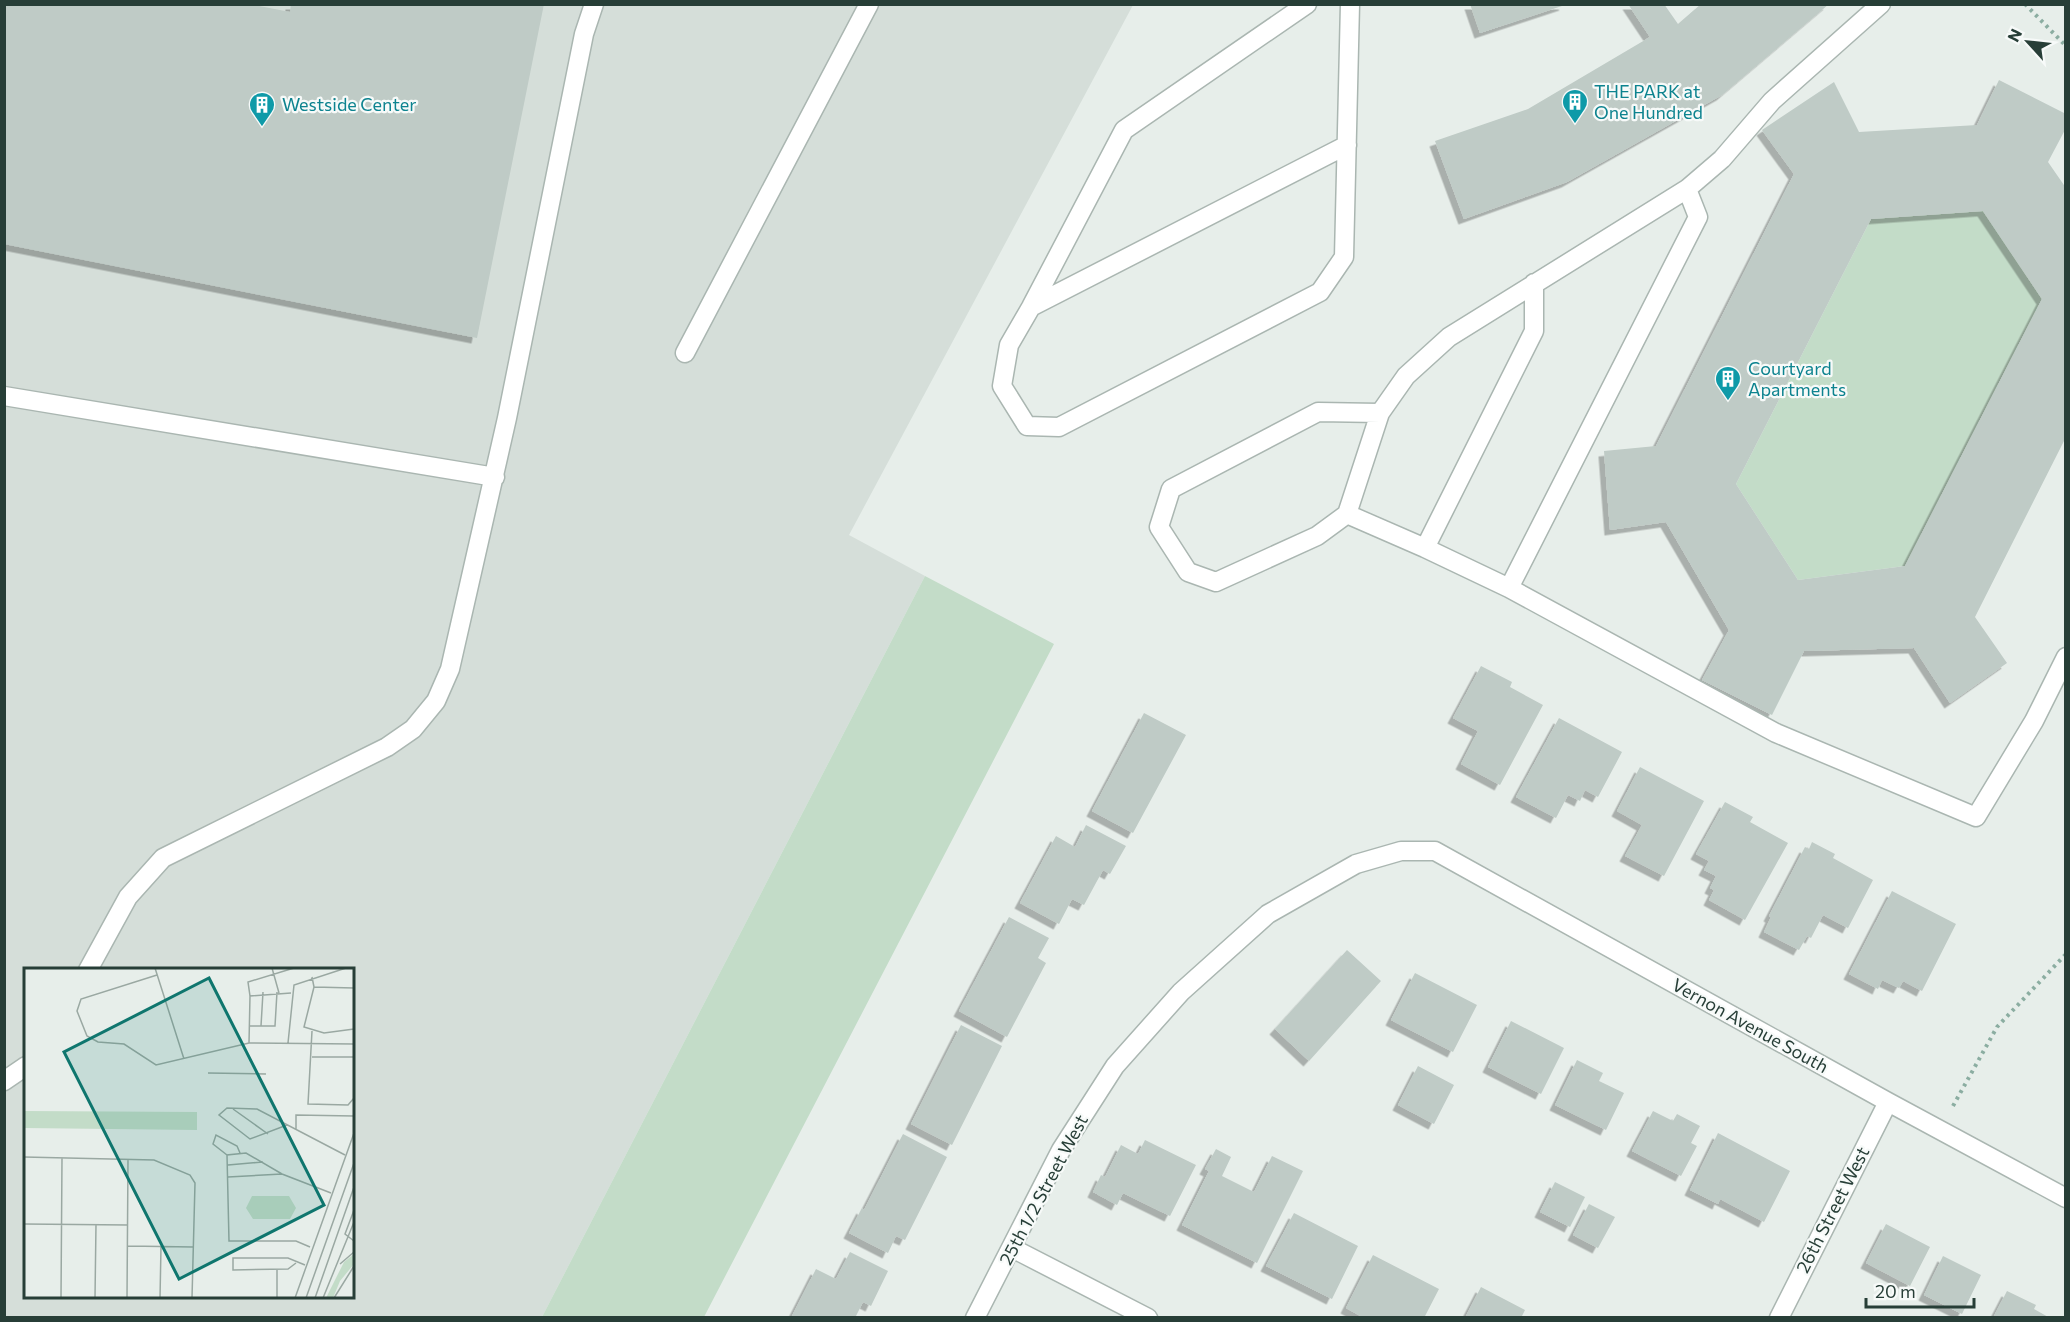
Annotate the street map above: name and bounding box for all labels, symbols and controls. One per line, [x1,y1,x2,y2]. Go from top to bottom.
north arrow [1998,12,2058,72]
text: N [2003,25,2025,45]
place label: THE PARK at One Hundred [1594,80,1703,123]
building icon: THE PARK at One Hundred [1560,87,1590,125]
building icon: Westside Center [247,90,277,128]
place label: Westside Center [282,93,416,115]
place label: Courtyard Apartments [1748,357,1846,400]
building icon: Courtyard Apartments [1713,364,1743,402]
inset map [24,968,354,1298]
street label: Vernon Avenue South [1669,973,1832,1077]
street label: 25th 1/2 Street West [994,1111,1092,1268]
street label: 26th Street West [1791,1143,1873,1276]
scale bar [1866,1271,1974,1309]
text: 20 m [1875,1280,1916,1302]

